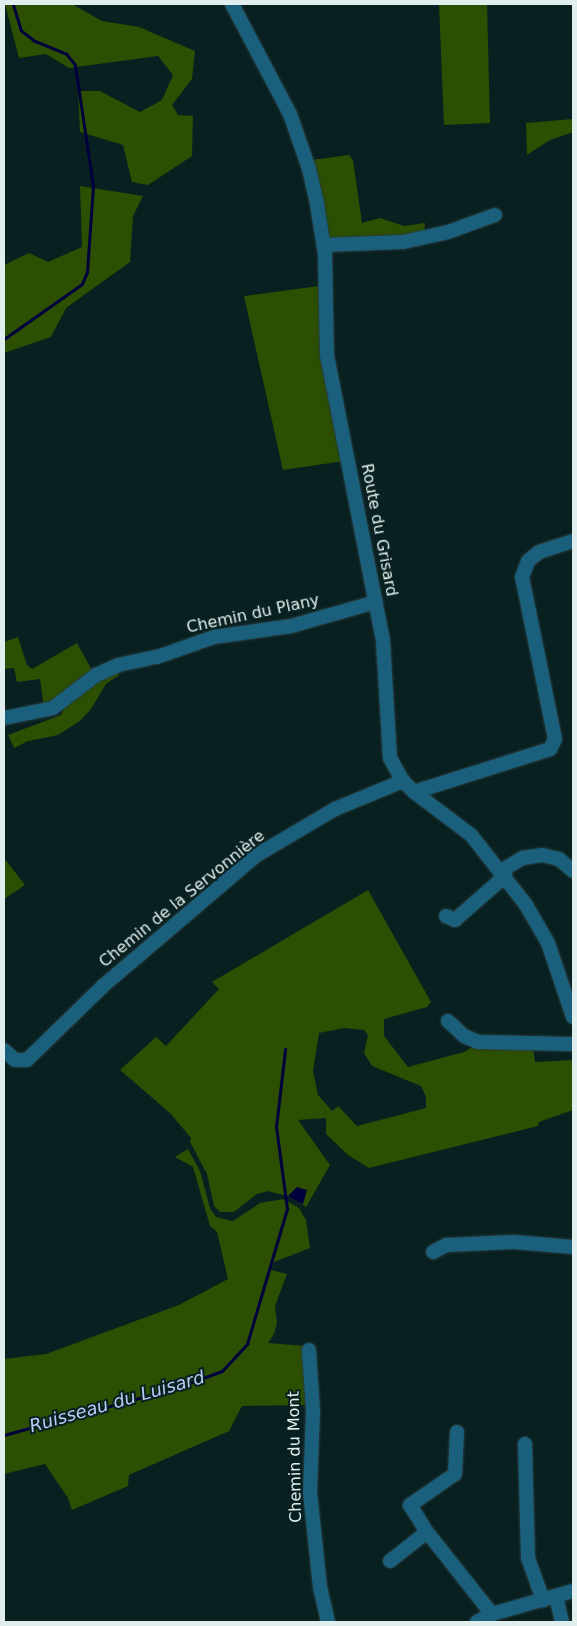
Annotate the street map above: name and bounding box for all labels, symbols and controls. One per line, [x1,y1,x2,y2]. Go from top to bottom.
street label: Route du Grisard [357,462,401,598]
street label: Chemin du Plany [185,591,321,637]
street label: Chemin de la Servonnière [95,826,269,972]
water label: Ruisseau du Luisard [27,1367,207,1437]
street label: Chemin du Mont [284,1391,306,1523]

